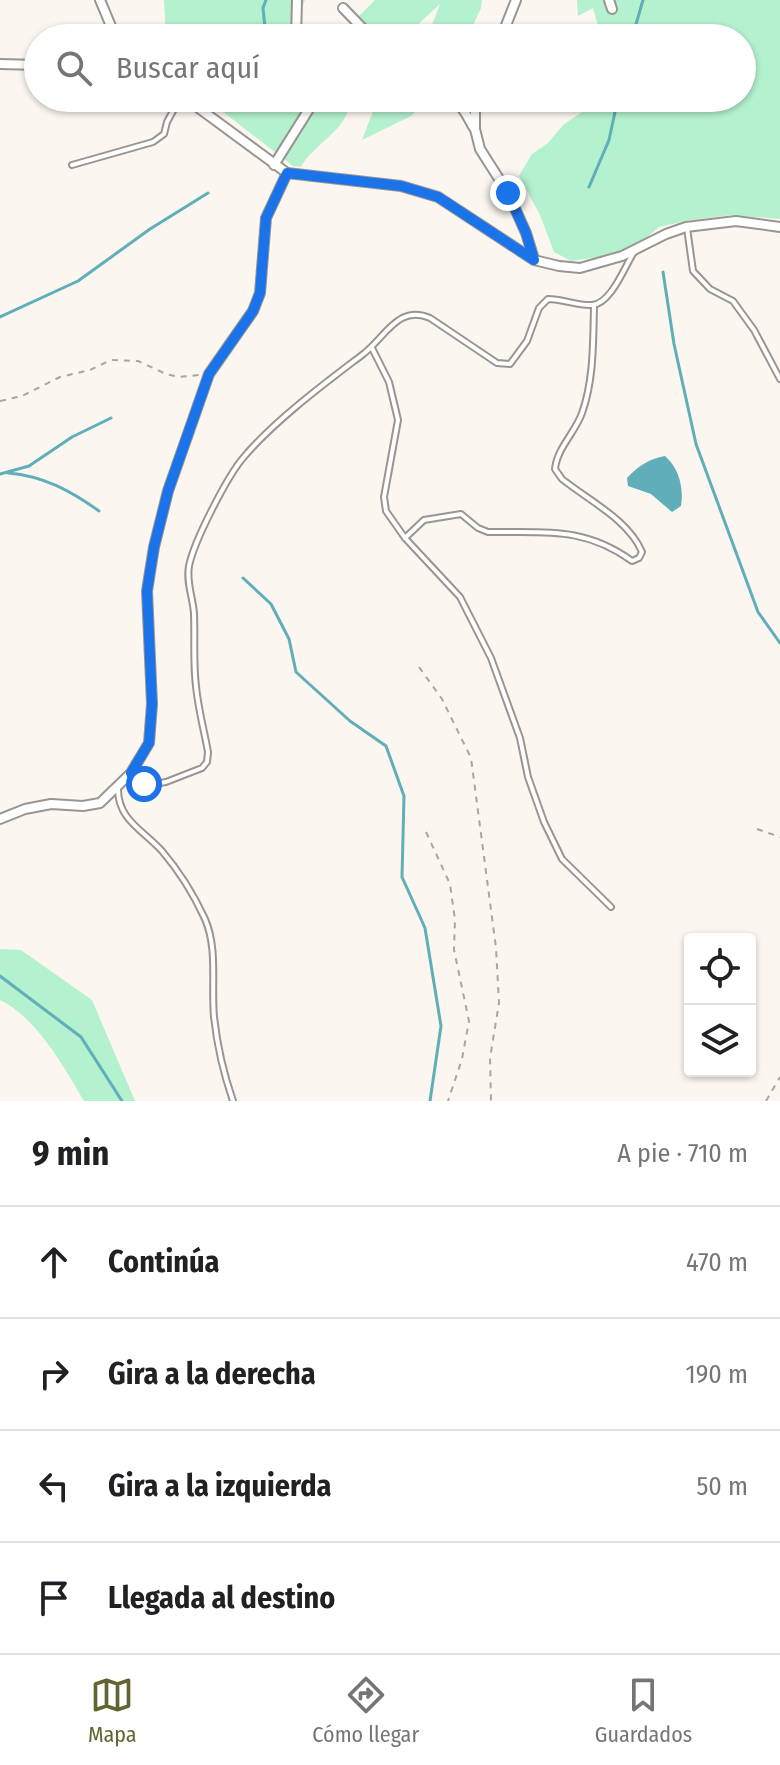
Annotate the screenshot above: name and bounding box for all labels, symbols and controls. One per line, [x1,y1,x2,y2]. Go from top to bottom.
search box [24,24,756,112]
icon: search [52,46,96,90]
text: Buscar aquí [116,50,260,86]
route end [490,175,526,211]
route start [126,766,162,802]
map controls [684,933,756,1077]
button: locate [684,933,756,1005]
button: layers [684,1005,756,1077]
text: 9 min [32,1133,109,1174]
text: A pie · 710 m [617,1138,748,1169]
icon: ahead [32,1240,76,1284]
text: Continúa [108,1244,219,1280]
text: 470 m [686,1247,748,1278]
icon: right [32,1352,76,1396]
text: Gira a la derecha [108,1356,316,1392]
text: 190 m [686,1359,748,1390]
icon: left [32,1464,76,1508]
text: Gira a la izquierda [108,1468,331,1504]
text: 50 m [696,1471,748,1502]
icon: arrive [32,1576,76,1620]
text: Llegada al destino [108,1580,335,1616]
tab: Mapa [88,1673,137,1748]
tab: Cómo llegar [312,1673,419,1748]
tab: Guardados [595,1673,692,1748]

